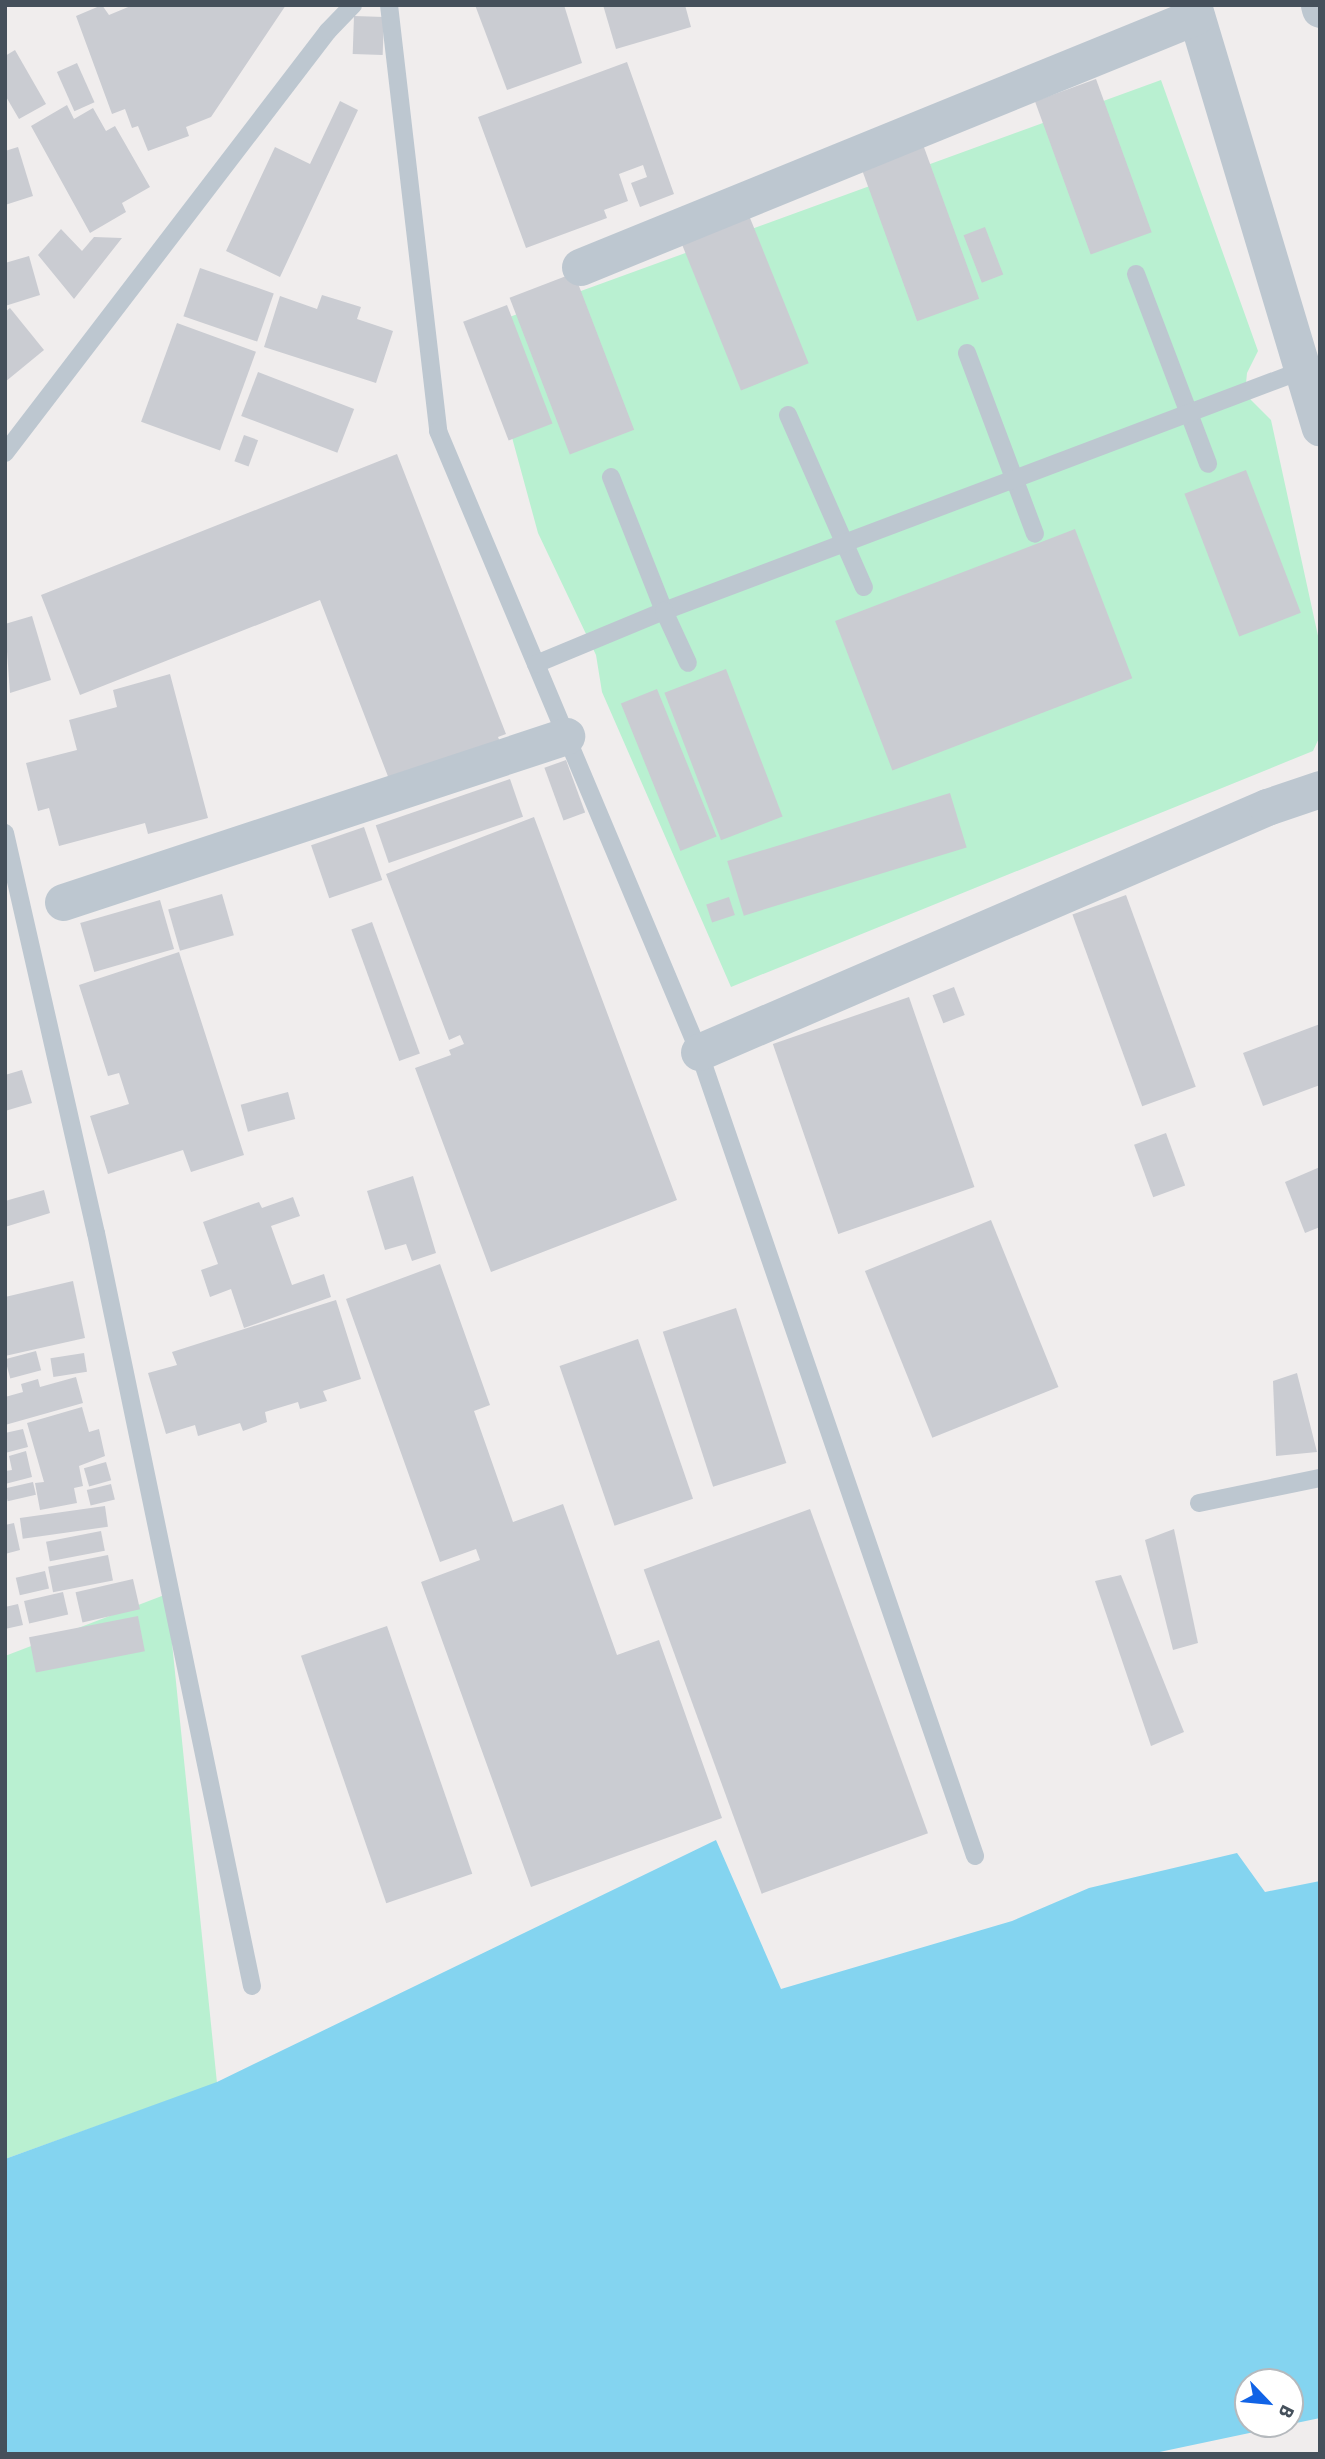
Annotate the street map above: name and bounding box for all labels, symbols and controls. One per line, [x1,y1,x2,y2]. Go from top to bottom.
north arrow [1234,2368,1304,2438]
text: B [1273,2401,1299,2422]

